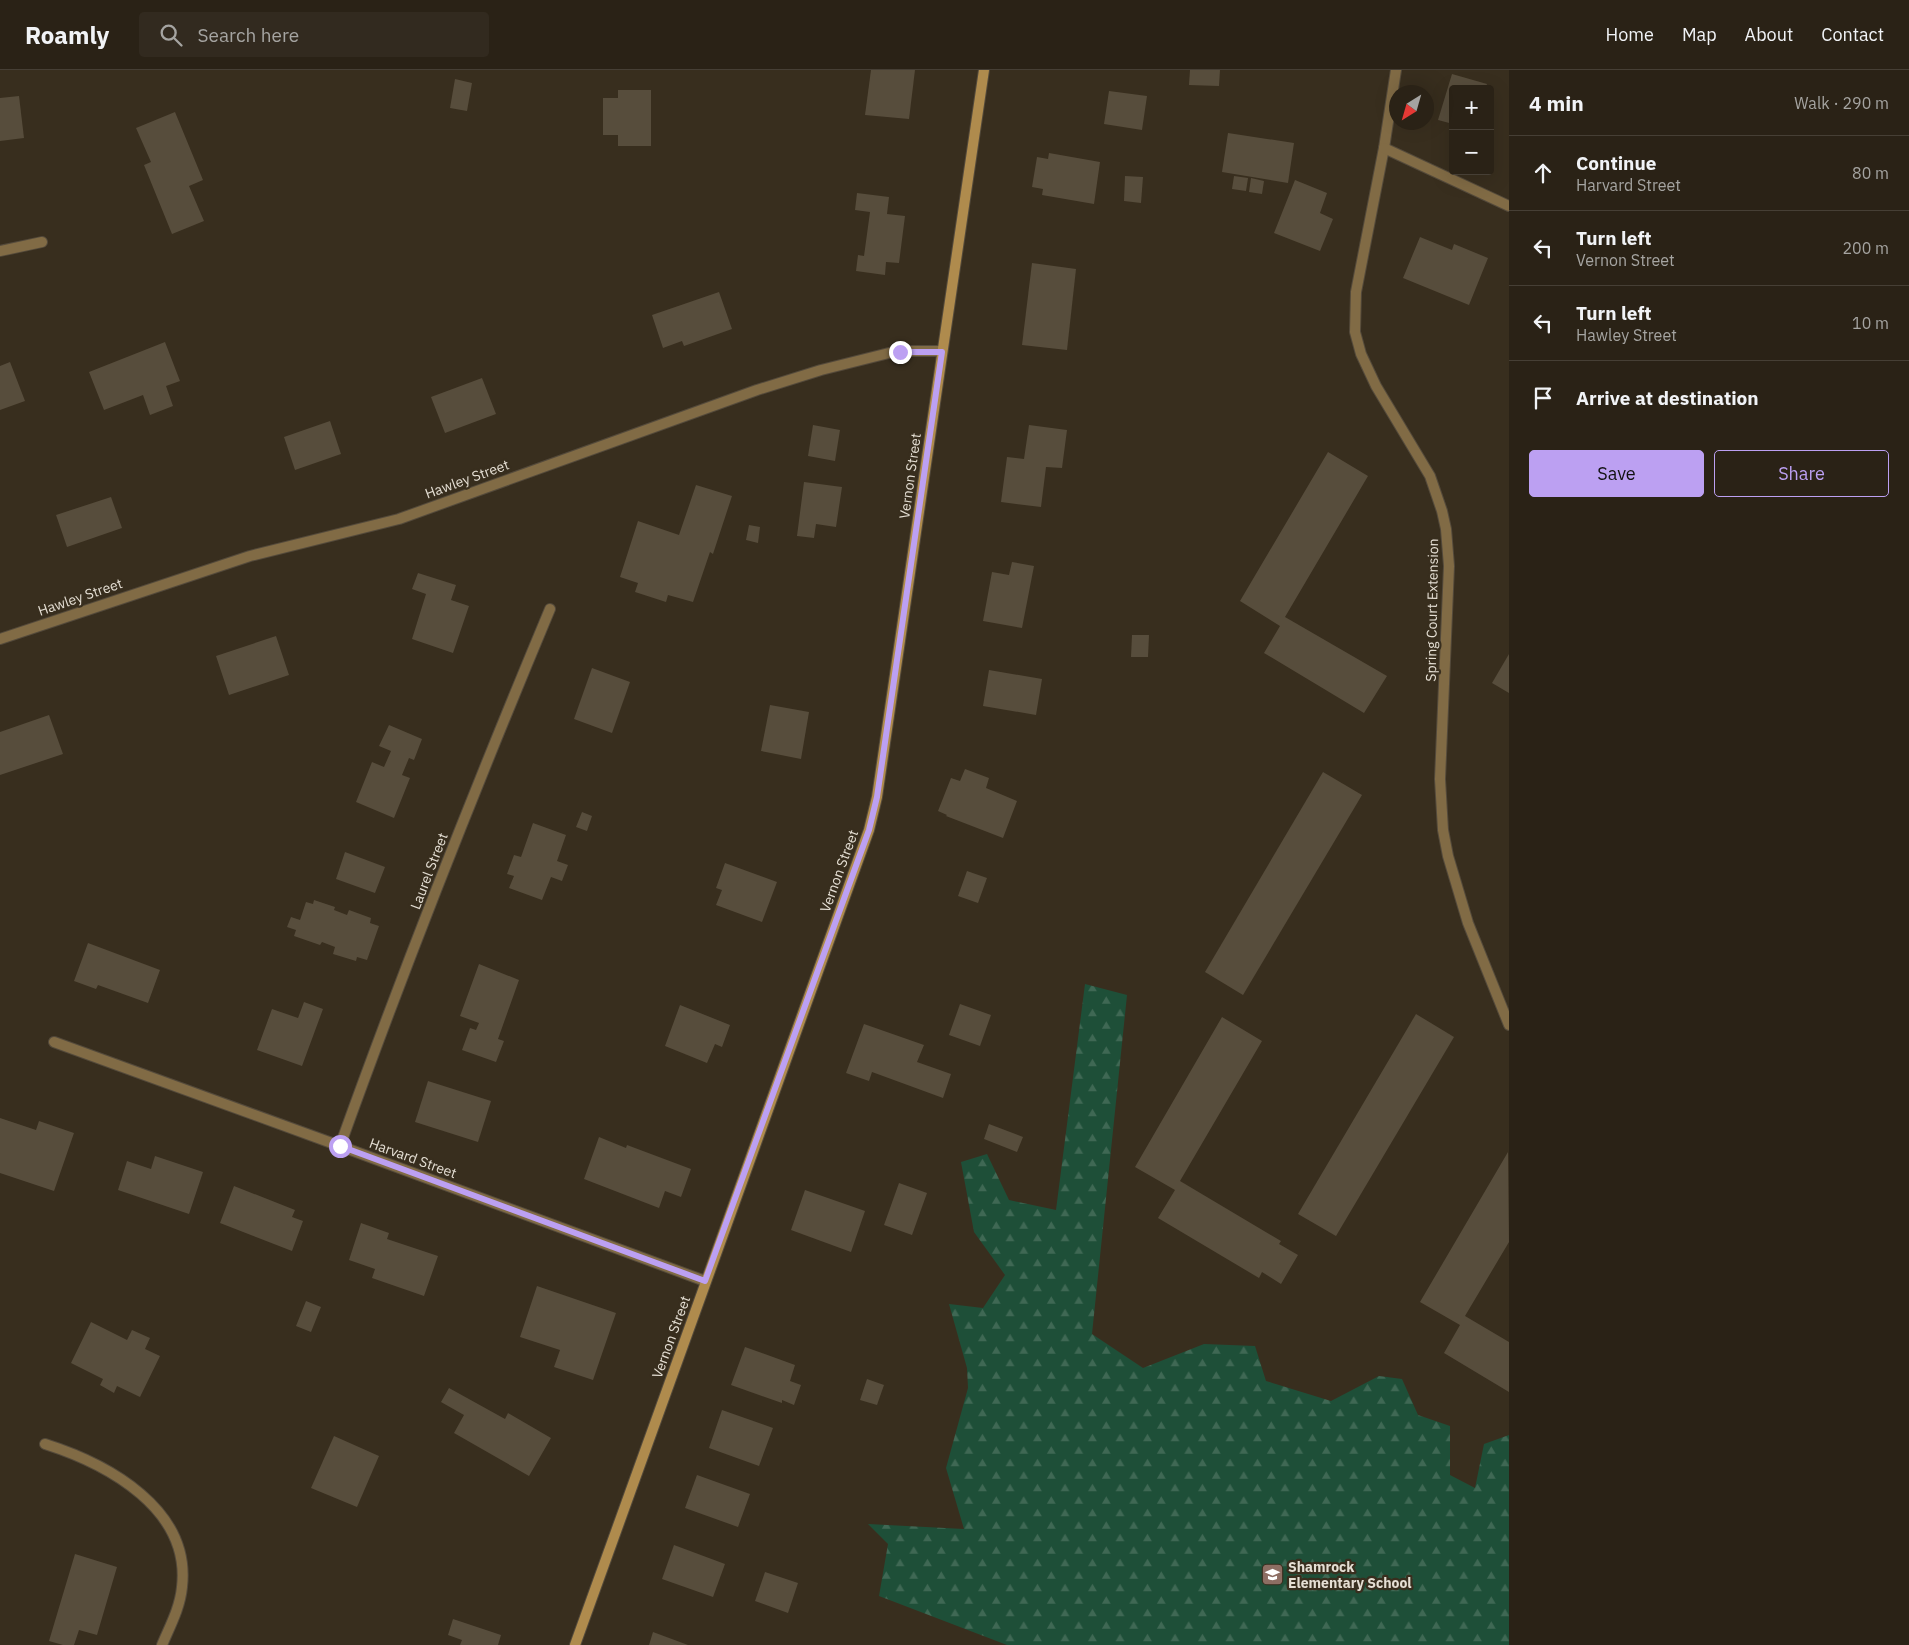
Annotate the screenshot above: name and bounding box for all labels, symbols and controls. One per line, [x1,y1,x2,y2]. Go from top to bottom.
search box [139,12,489,57]
text: Roamly [25,19,109,51]
icon: search [157,21,185,49]
text: Search here [197,23,299,47]
text: Home [1606,23,1654,46]
text: Map [1682,23,1717,46]
text: About [1745,23,1793,46]
text: Contact [1821,23,1884,46]
north arrow [1389,85,1434,130]
map controls [1449,85,1494,175]
button: + [1449,85,1494,130]
text: 4 min [1529,89,1584,117]
text: Walk · 290 m [1794,93,1889,113]
button: − [1449,130,1494,175]
text: Continue [1576,151,1656,175]
icon: ahead [1529,159,1557,187]
text: 80 m [1852,163,1889,183]
text: Harvard Street [1576,175,1681,195]
text: Turn left [1576,226,1652,250]
icon: left [1529,234,1557,262]
text: 200 m [1842,238,1889,258]
text: Vernon Street [1576,250,1675,270]
text: Turn left [1576,301,1652,325]
icon: left [1529,309,1557,337]
text: 10 m [1852,313,1889,333]
text: Hawley Street [1576,325,1677,345]
route end [889,341,912,364]
icon: arrive [1529,384,1557,412]
text: Arrive at destination [1576,386,1759,410]
street label: Vernon Street [895,432,925,520]
button: Save [1529,450,1704,497]
button: Share [1714,450,1889,497]
street label: Hawley Street [422,455,512,503]
street label: Spring Court Extension [1422,538,1442,682]
street label: Hawley Street [35,574,125,620]
street label: Vernon Street [816,827,862,915]
street label: Laurel Street [406,830,452,912]
street label: Harvard Street [367,1134,459,1182]
route start [329,1135,352,1158]
street label: Vernon Street [648,1293,694,1381]
place label: Shamrock Elementary School [1288,1558,1412,1592]
school or university icon: Shamrock Elementary School [1260,1563,1284,1587]

